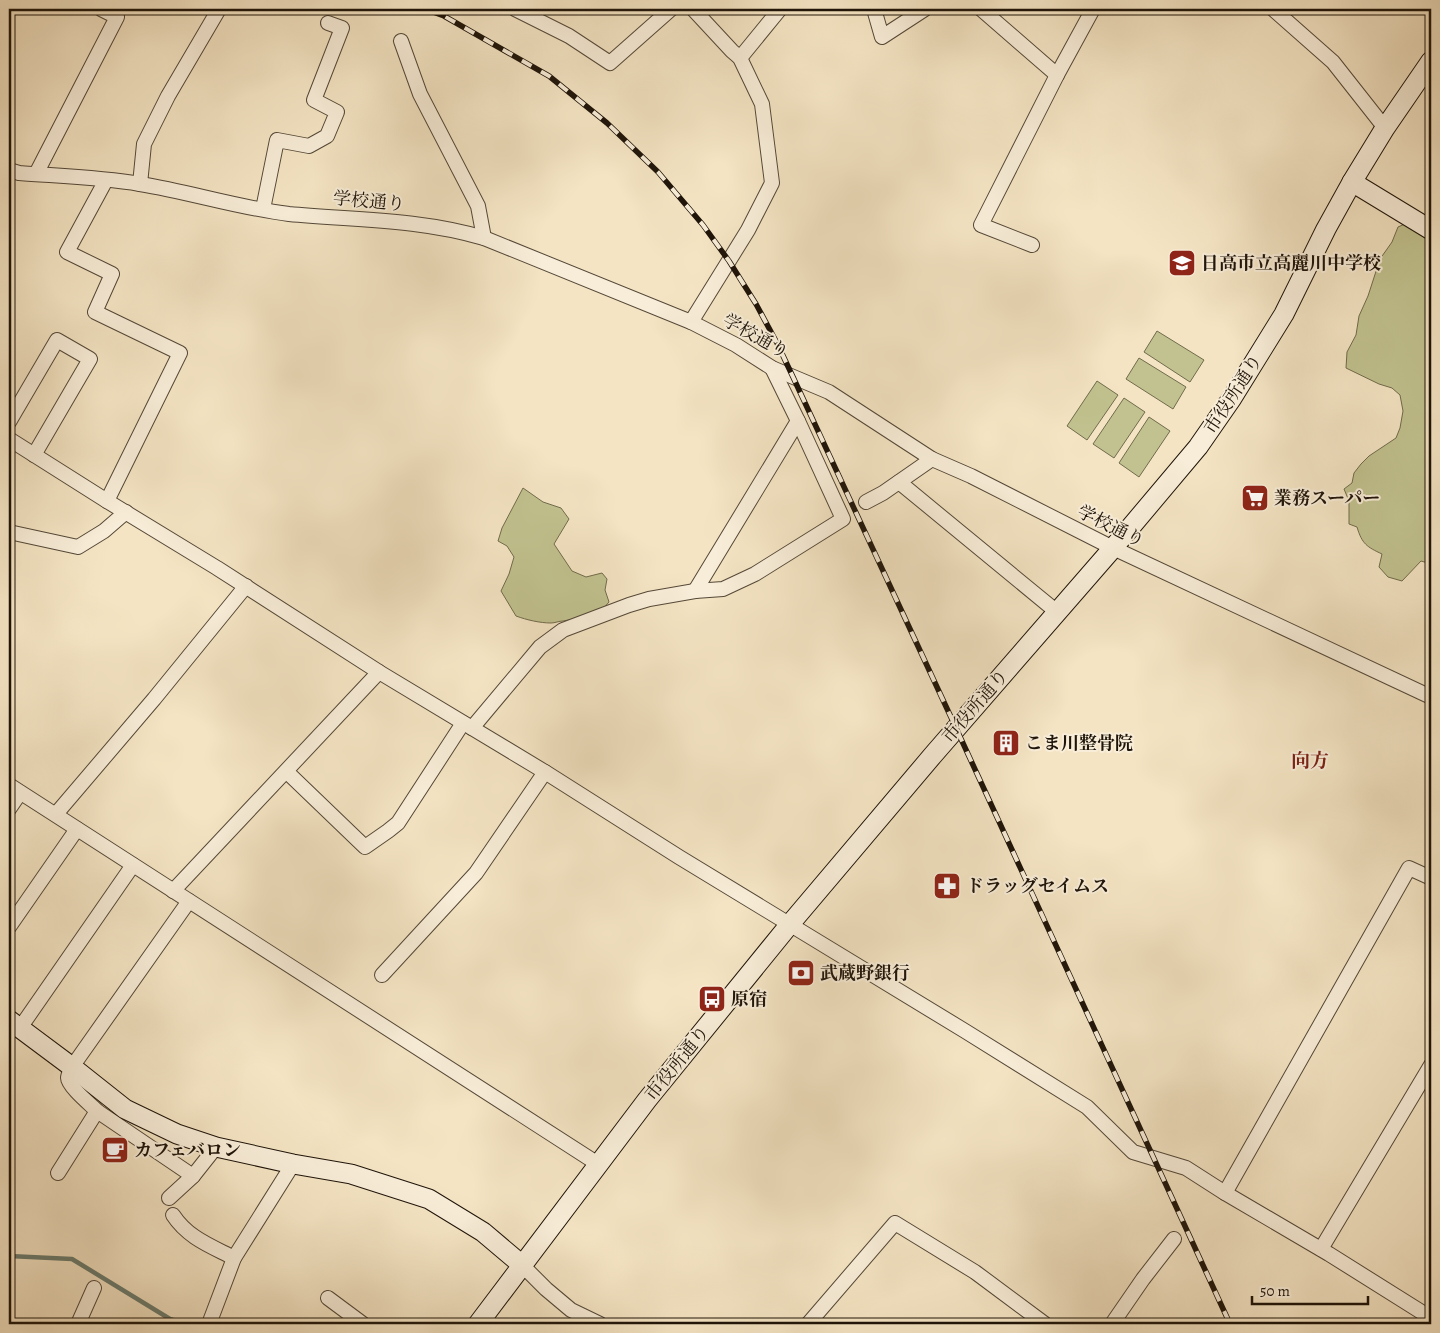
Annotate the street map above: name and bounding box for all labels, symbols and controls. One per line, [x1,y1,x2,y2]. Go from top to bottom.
street label: 学校通り [332,186,406,216]
school or university icon: 日高市立高麗川中学校 [1167,248,1197,278]
place label: 日高市立高麗川中学校 [1201,251,1381,275]
street label: 学校通り [719,308,793,364]
street label: 市役所通り [1198,350,1268,438]
supermarket icon: 業務スーパー [1240,483,1270,513]
place label: 業務スーパー [1274,486,1380,510]
street label: 学校通り [1073,499,1149,553]
street label: 市役所通り [936,664,1014,748]
building icon: こま川整骨院 [991,728,1021,758]
place label: こま川整骨院 [1025,731,1133,755]
district label: 向方 [1291,748,1329,774]
pharmacy icon: ドラッグセイムス [932,871,962,901]
place label: ドラッグセイムス [966,874,1109,898]
bank icon: 武蔵野銀行 [786,958,816,988]
place label: 武蔵野銀行 [820,961,910,985]
bus stop icon: 原宿 [697,984,727,1014]
place label: 原宿 [731,987,767,1011]
street label: 市役所通り [639,1020,715,1106]
cafe icon: カフェバロン [100,1135,130,1165]
place label: カフェバロン [134,1138,241,1162]
scale bar [1252,1273,1369,1305]
text: 50 m [1260,1281,1290,1301]

